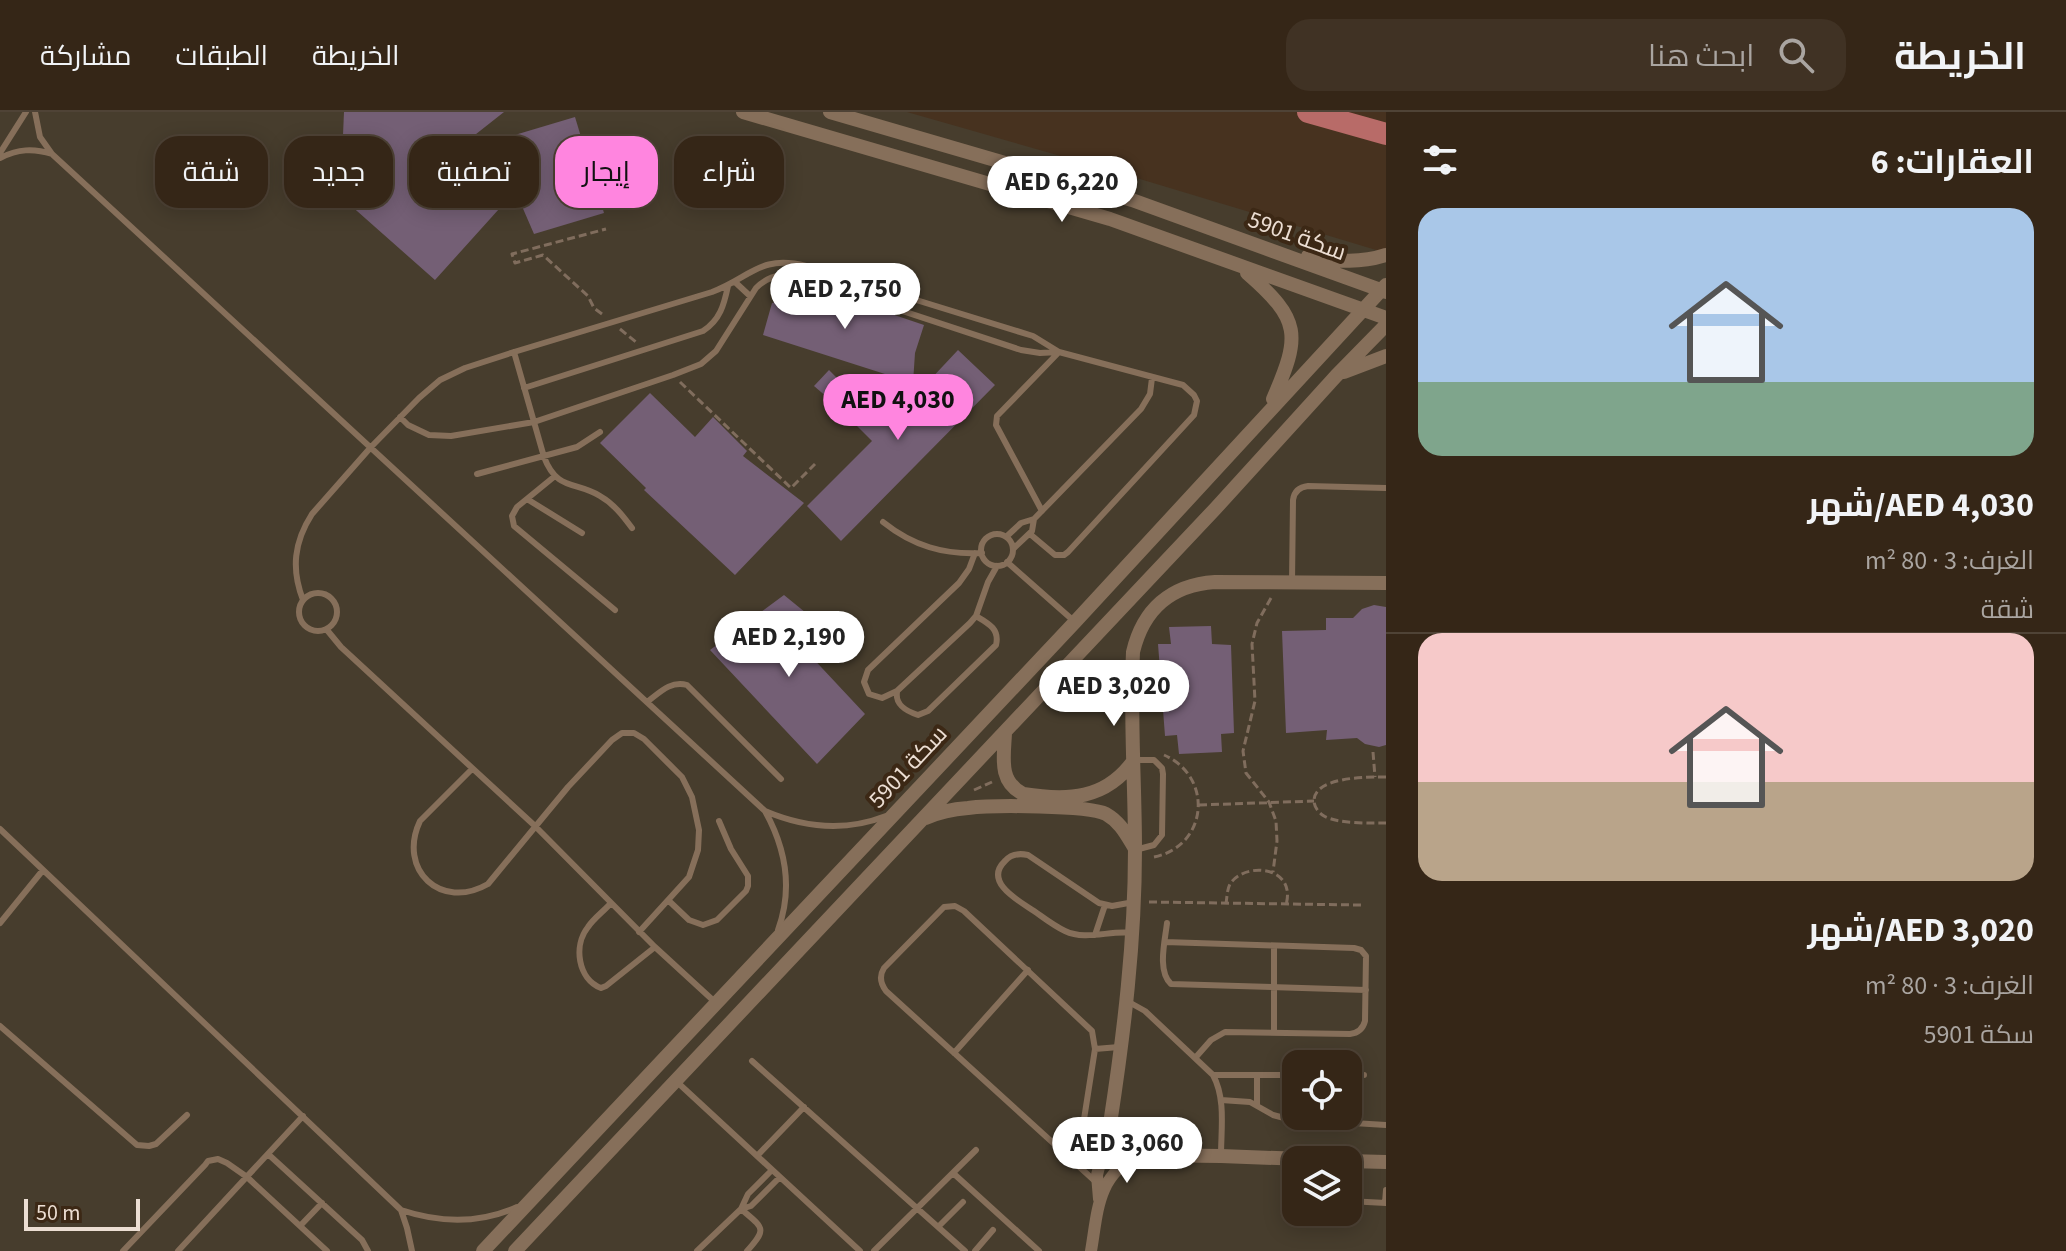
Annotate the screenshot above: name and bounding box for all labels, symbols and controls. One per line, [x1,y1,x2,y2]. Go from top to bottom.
search box [1286,19,1846,91]
text: الخريطة [1894,30,2026,84]
icon: search [1774,33,1818,77]
text: ابحث هنا [1648,35,1754,78]
text: مشاركة [40,36,131,76]
text: الطبقات [175,36,268,76]
text: الخريطة [312,36,399,76]
chip: شقة [155,136,268,208]
chip: جديد [284,136,393,208]
chip: تصفية [409,136,539,208]
chip: إيجار [555,136,658,208]
chip: شراء [674,136,784,208]
icon: filters [1418,138,1462,182]
text: العقارات: 6 [1871,138,2034,187]
pin: AED 6,220 [970,156,1154,224]
text: AED 6,220 [1005,163,1119,200]
street label: سكة 5901 [1243,202,1351,270]
icon: home [1654,260,1798,404]
pin: AED 2,750 [753,263,937,331]
text: AED 2,750 [788,270,902,307]
pin: AED 4,030 [806,374,990,442]
text: AED 4,030 [841,381,955,418]
text: AED 4,030/شهر [1807,481,2034,530]
text: الغرف: 3 · 80 m² [1865,542,2034,579]
text: شقة [1981,591,2034,628]
pin: AED 2,190 [697,611,881,679]
text: AED 2,190 [732,618,846,655]
pin: AED 3,020 [1022,660,1206,728]
text: AED 3,020 [1057,667,1171,704]
icon: home [1654,685,1798,829]
street label: سكة 5901 [860,718,956,816]
text: AED 3,020/شهر [1807,906,2034,955]
text: الغرف: 3 · 80 m² [1865,967,2034,1004]
text: سكة 5901 [1923,1016,2034,1053]
map controls [1282,1050,1362,1226]
button: locate [1282,1050,1362,1130]
pin: AED 3,060 [1035,1117,1219,1185]
text: AED 3,060 [1070,1124,1184,1161]
button: layers [1282,1146,1362,1226]
scale bar [24,1195,140,1231]
text: 50 m [36,1197,81,1229]

